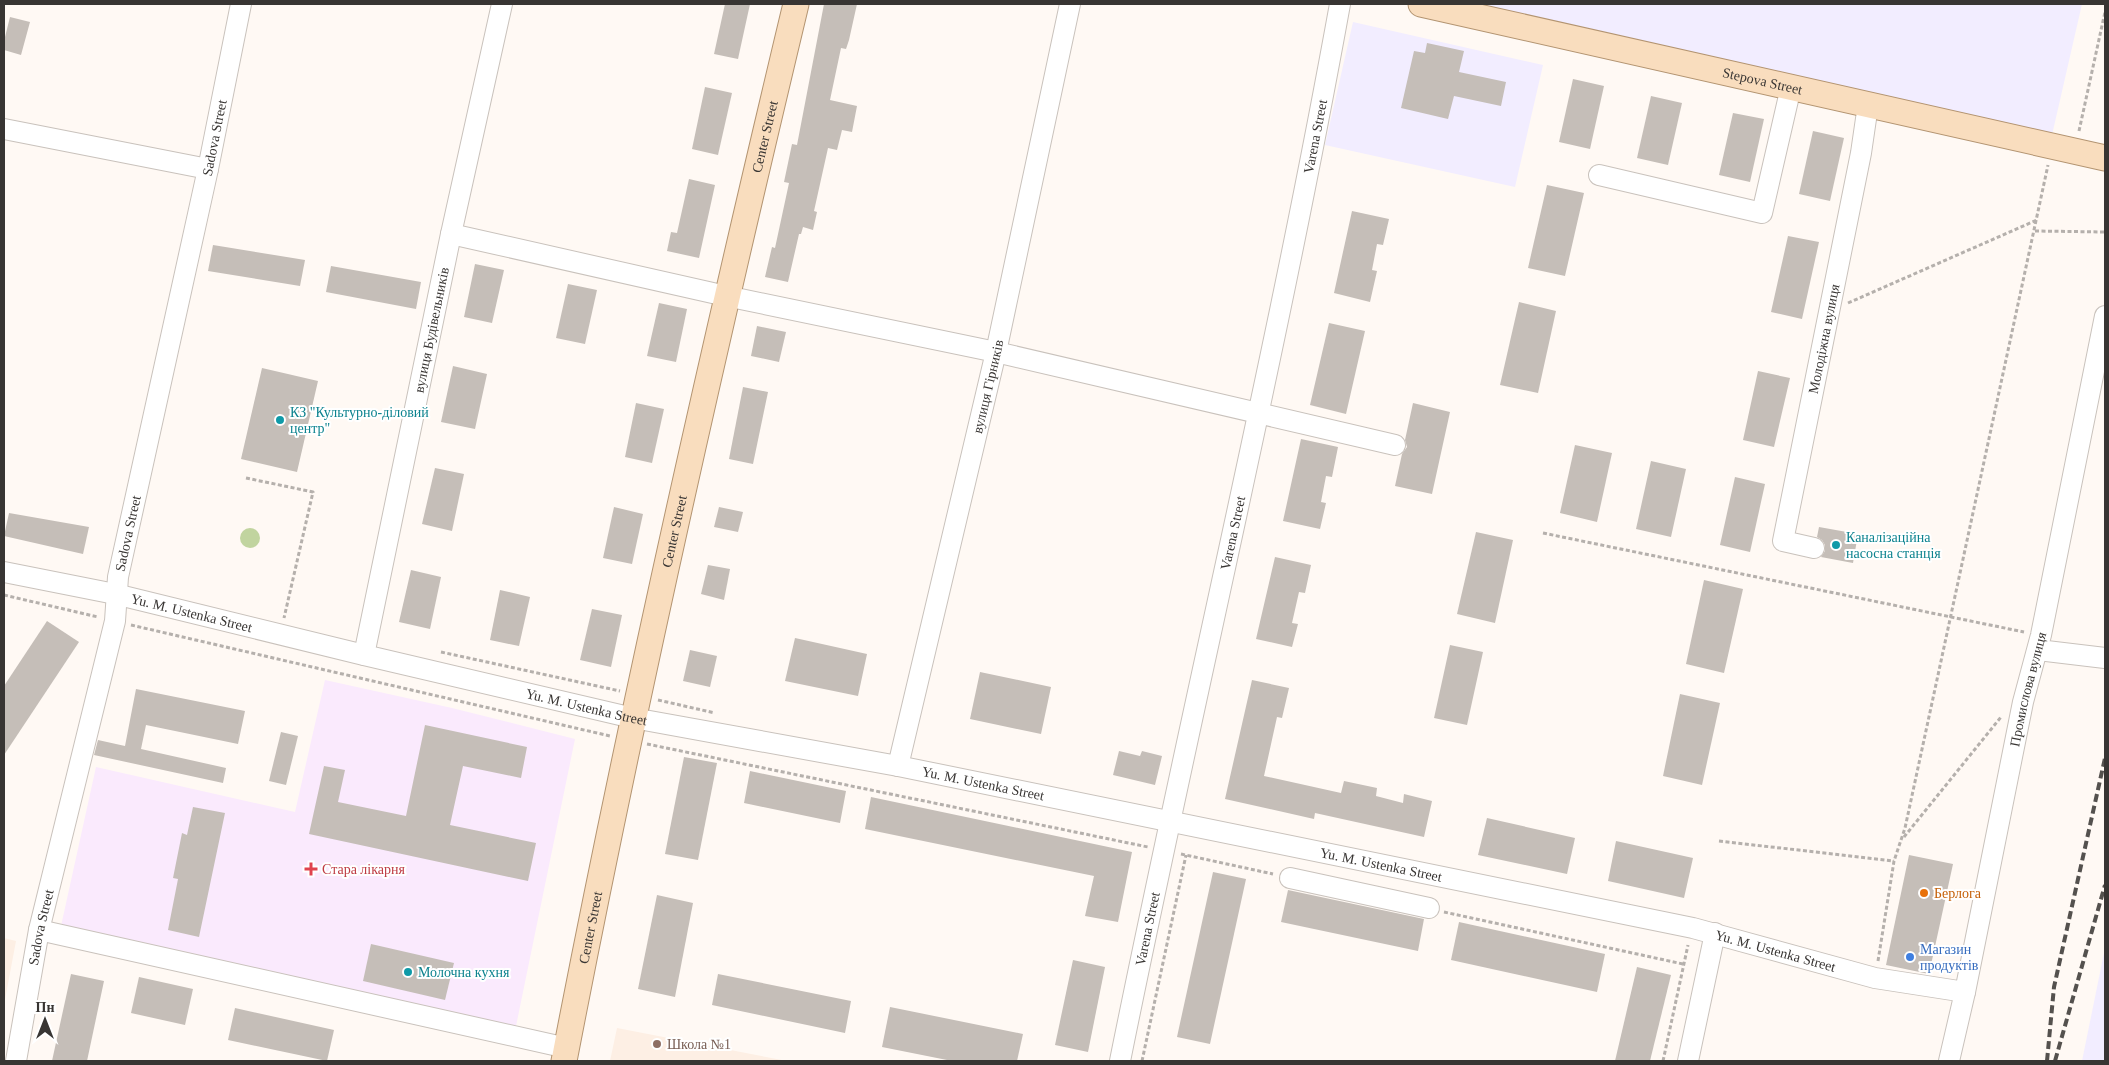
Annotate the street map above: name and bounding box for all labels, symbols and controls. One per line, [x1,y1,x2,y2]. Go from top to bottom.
street label: Stepova Street [1721,65,1804,97]
street label: Sadova Street [199,98,229,177]
street label: Varena Street [1301,98,1330,175]
street label: Center Street [749,99,780,174]
street label: вулиця Будівельників [411,265,452,394]
street label: Молодіжна вулиця [1805,282,1842,395]
street label: вулиця Гірників [970,338,1006,435]
place label: КЗ "Культурно-діловий центр" [290,405,429,436]
marker: КЗ "Культурно-діловий центр" [274,414,286,426]
street label: Sadova Street [112,494,143,573]
street label: Center Street [659,494,689,569]
street label: Varena Street [1217,494,1248,571]
place label: Каналізаційна насосна станція [1846,530,1941,561]
marker: Каналізаційна насосна станція [1830,539,1842,551]
street label: Yu. M. Ustenka Street [130,591,254,635]
street label: Промислова вулиця [2007,630,2049,748]
street label: Yu. M. Ustenka Street [524,686,648,728]
street label: Yu. M. Ustenka Street [921,764,1046,803]
street label: Yu. M. Ustenka Street [1319,845,1443,884]
marker: Стара лікарня [304,862,318,876]
place label: Стара лікарня [322,862,406,877]
place label: Берлога [1934,886,1982,901]
marker: Берлога [1918,887,1930,899]
street label: Sadova Street [25,888,56,966]
street label: Center Street [576,890,605,965]
street label: Varena Street [1132,890,1162,967]
street label: Yu. M. Ustenka Street [1714,927,1837,974]
place label: Магазин продуктів [1920,942,1979,973]
marker: Магазин продуктів [1904,951,1916,963]
place label: Молочна кухня [418,965,510,980]
marker: Молочна кухня [402,966,414,978]
north arrow [20,995,70,1045]
text: Пн [36,1000,54,1015]
place label: Школа №1 [667,1037,731,1052]
marker: Школа №1 [651,1038,663,1050]

